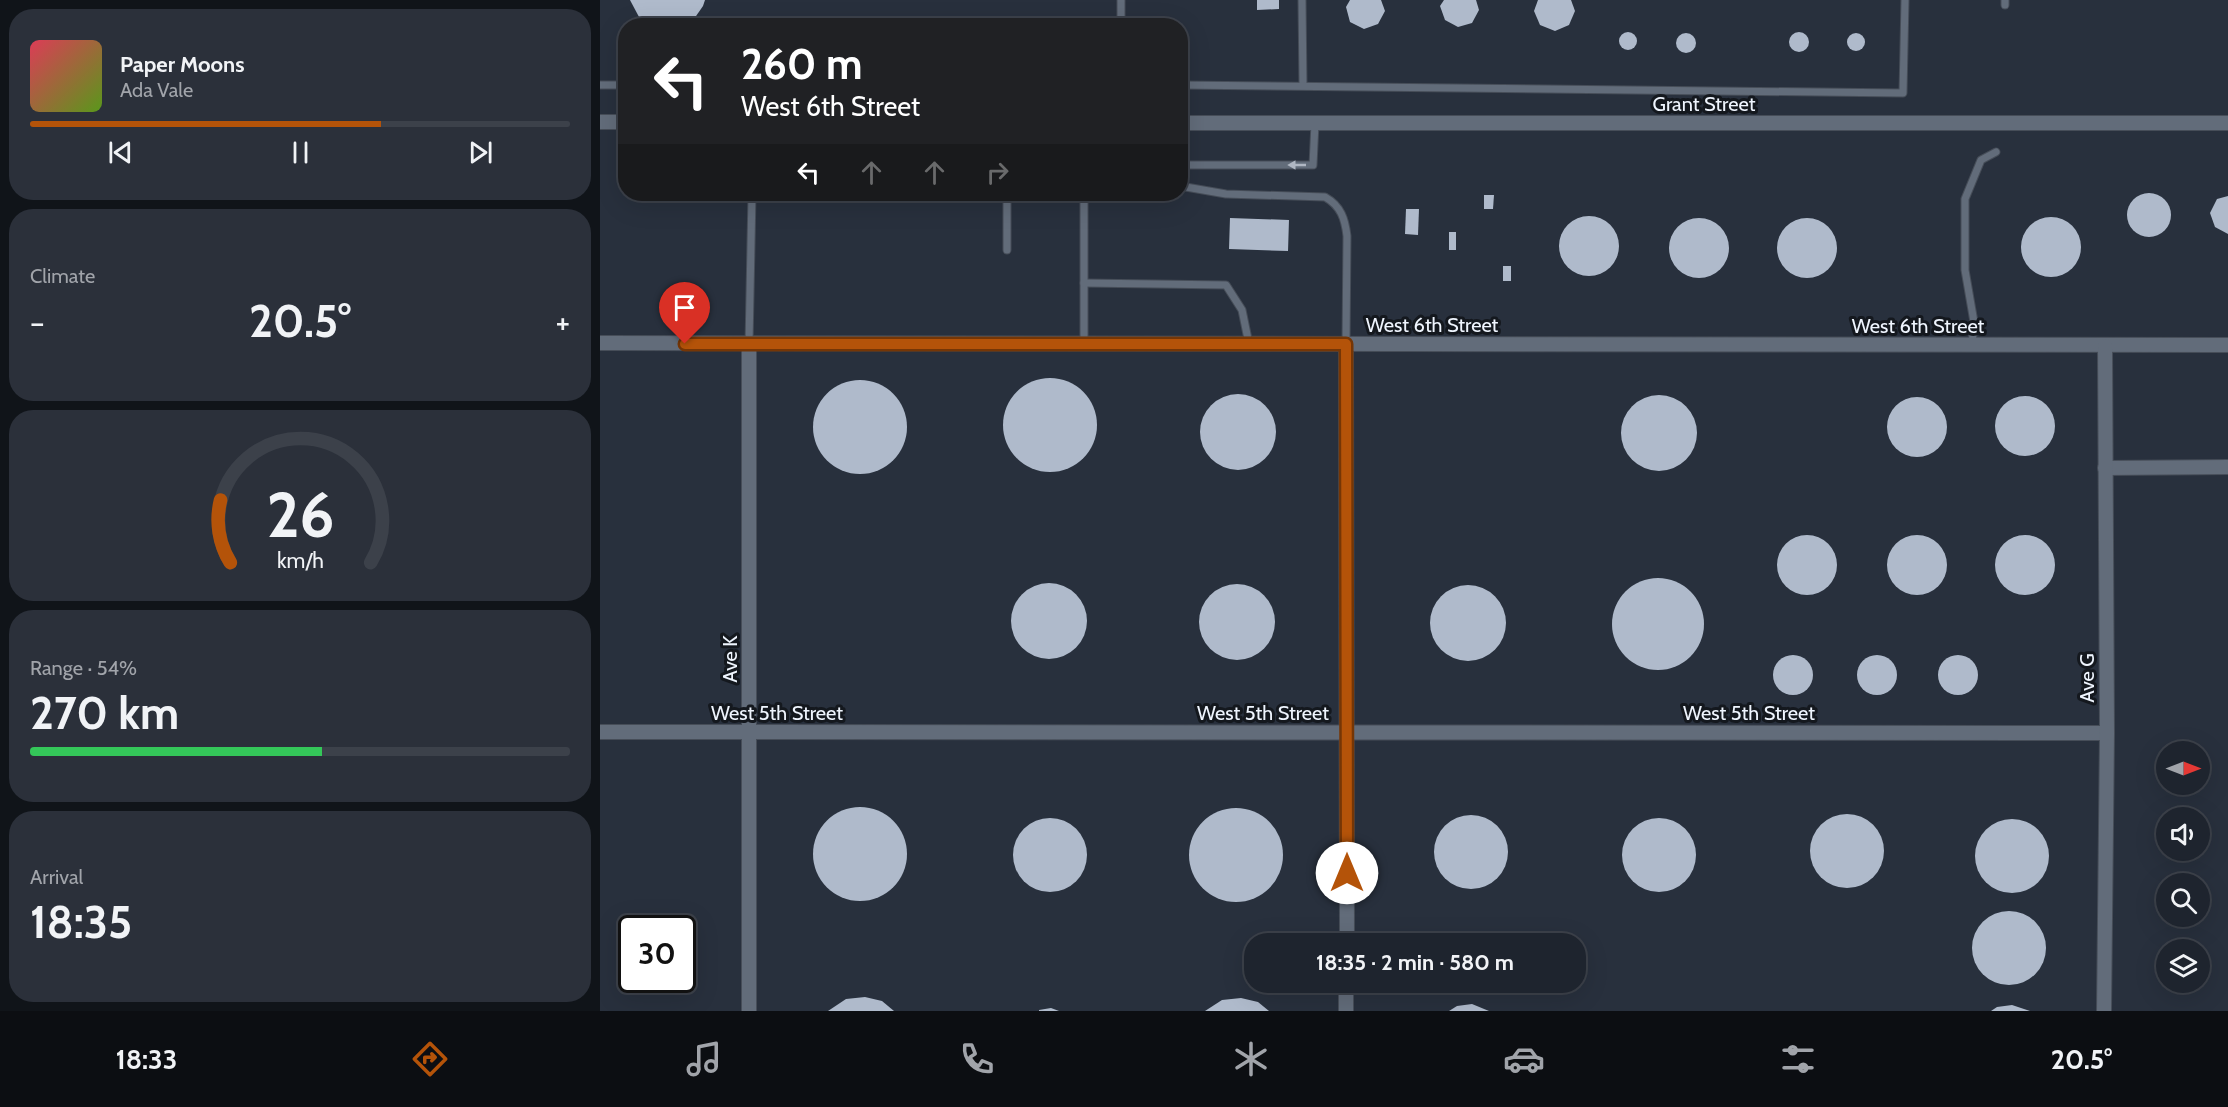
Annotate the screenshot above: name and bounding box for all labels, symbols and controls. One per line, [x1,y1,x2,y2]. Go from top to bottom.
text: 260 m [741,38,862,90]
icon: left [642,42,720,120]
text: Paper Moons [120,51,244,78]
text: Ada Vale [120,78,193,102]
text: West 6th Street [741,90,920,123]
street label: Grant Street [1653,92,1756,116]
icon: previous [104,136,137,169]
icon: pause [284,136,317,169]
icon: next [464,136,497,169]
icon: left [792,156,825,189]
icon: ahead [855,156,888,189]
icon: ahead [918,156,951,189]
icon: right [981,156,1014,189]
one-way arrow [1287,160,1306,170]
text: Climate [30,264,95,288]
pin [659,282,710,344]
icon: arrive [668,291,701,324]
text: 20.5° [249,294,351,348]
text: − [30,302,45,342]
text: + [555,302,570,342]
street label: West 6th Street [1366,313,1499,337]
street label: West 6th Street [1852,314,1985,338]
text: 26 [266,477,334,553]
text: km/h [277,547,323,573]
street label: Ave K [718,635,742,683]
street label: Ave G [2075,653,2099,703]
text: Range · 54% [30,656,137,680]
text: 270 km [30,686,179,740]
street label: West 5th Street [711,701,843,725]
street label: West 5th Street [1197,701,1329,725]
street label: West 5th Street [1683,701,1815,725]
north arrow [2156,741,2210,795]
map controls [2156,741,2210,993]
button: sound [2156,807,2210,861]
position arrow [1315,841,1379,905]
text: Arrival [30,865,83,889]
button: search [2156,873,2210,927]
text: 18:35 [30,895,132,949]
speed limit sign: 30 [618,915,696,993]
button: layers [2156,939,2210,993]
text: 18:35 · 2 min · 580 m [1316,949,1514,976]
icon: directions [409,1038,451,1080]
icon: music [683,1038,725,1080]
icon: phone [956,1038,998,1080]
icon: climate [1230,1038,1272,1080]
icon: car [1503,1038,1545,1080]
icon: filters [1777,1038,1819,1080]
text: 18:33 [116,1043,177,1076]
text: 20.5° [2051,1043,2112,1076]

